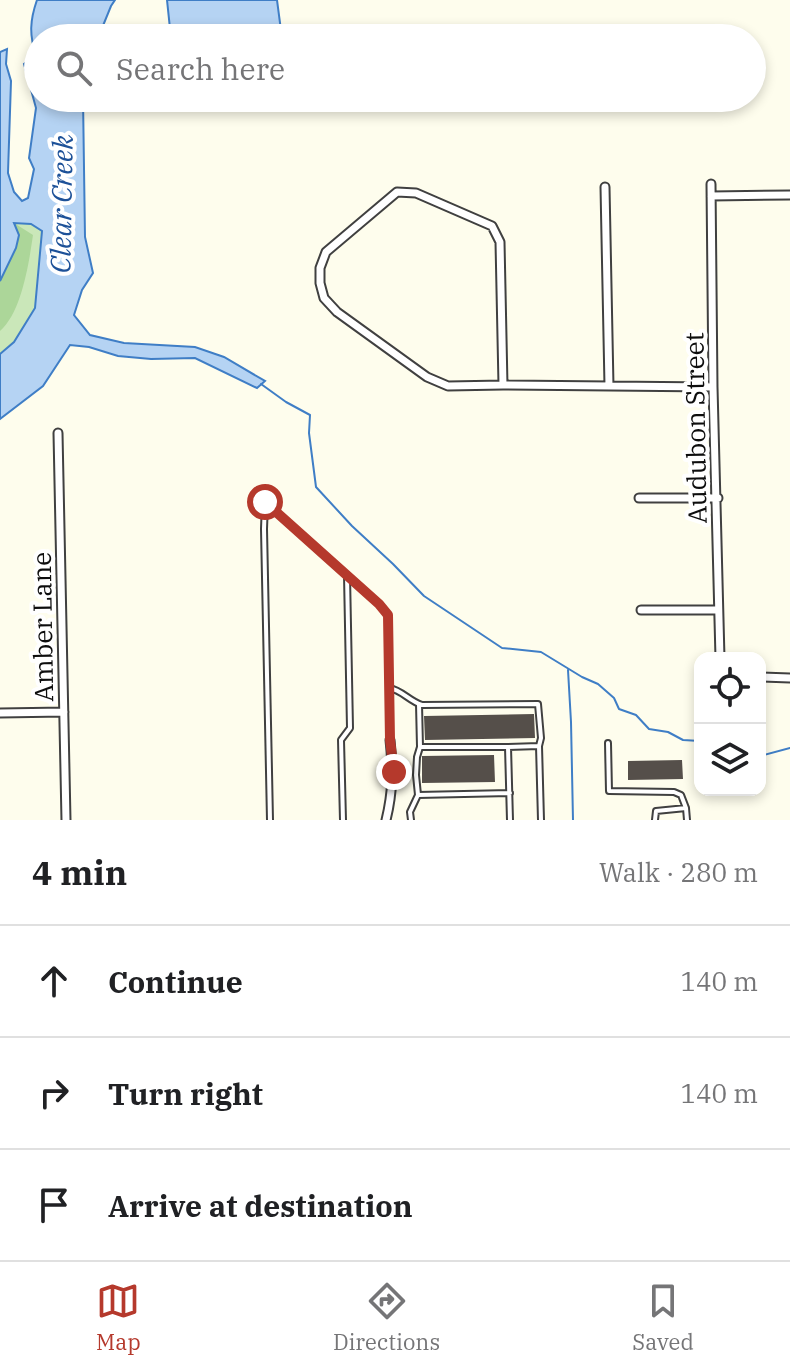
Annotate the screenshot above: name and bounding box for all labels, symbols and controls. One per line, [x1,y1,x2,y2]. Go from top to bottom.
search box [24,24,766,112]
icon: search [52,46,96,90]
text: Search here [116,49,285,88]
water label: Clear Creek [41,134,81,274]
street label: Audubon Street [676,332,714,524]
route start [247,484,283,520]
street label: Amber Lane [24,552,60,702]
map controls [694,652,766,796]
button: locate [694,652,766,724]
button: layers [694,724,766,796]
route end [376,754,412,790]
text: 4 min [32,850,127,894]
text: Walk · 280 m [599,855,758,889]
icon: ahead [32,959,76,1003]
text: Continue [108,962,243,1001]
text: 140 m [680,964,758,998]
icon: right [32,1071,76,1115]
text: Turn right [108,1074,263,1113]
text: 140 m [680,1076,758,1110]
icon: arrive [32,1183,76,1227]
text: Arrive at destination [108,1186,413,1225]
tab: Map [96,1279,141,1356]
tab: Directions [333,1279,440,1356]
tab: Saved [632,1279,694,1356]

